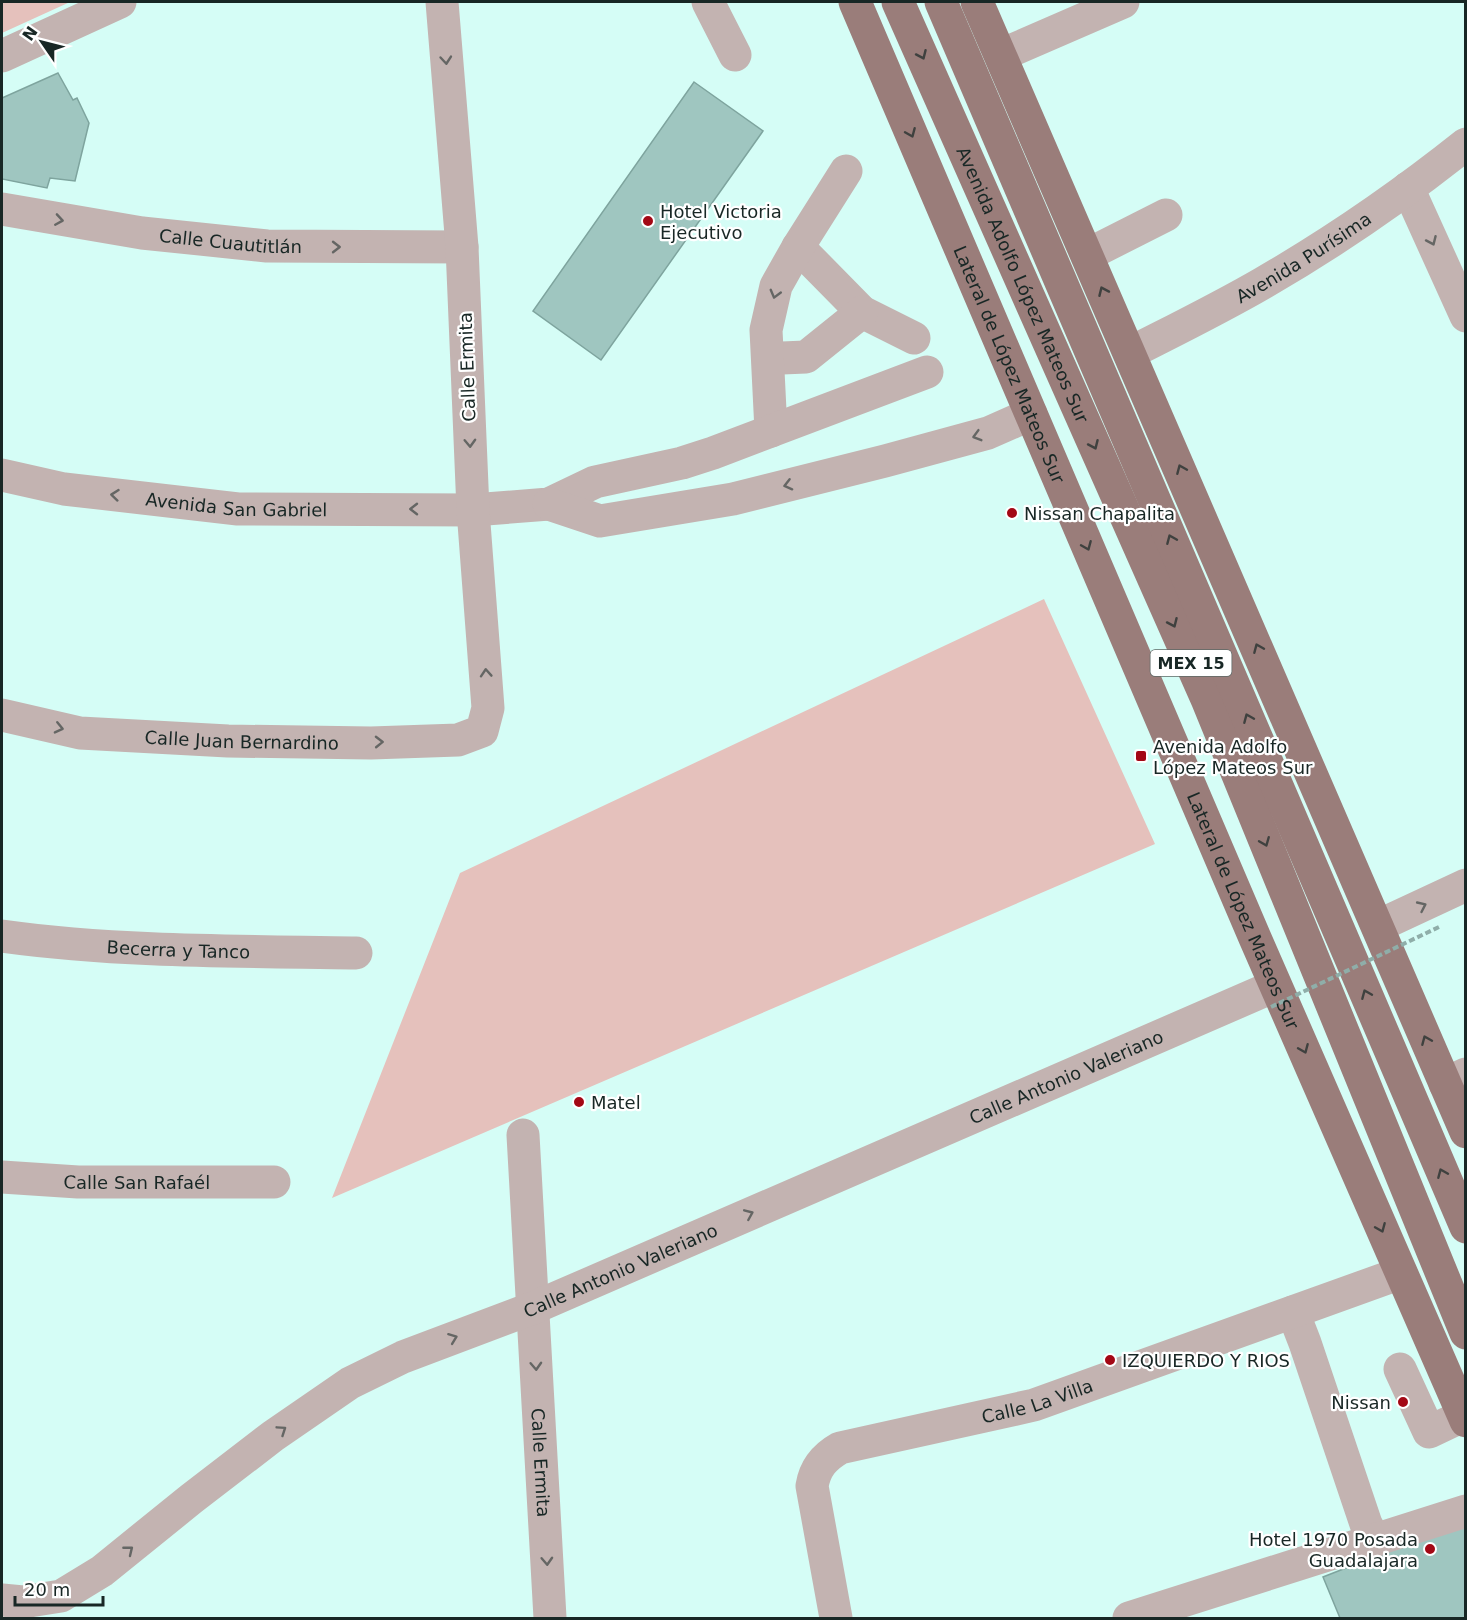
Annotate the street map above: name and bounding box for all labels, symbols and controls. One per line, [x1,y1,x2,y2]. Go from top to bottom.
north arrow [12,12,72,72]
text: N [19,23,42,45]
one-way arrow [915,49,927,60]
one-way arrow [440,55,453,64]
one-way arrow [904,126,916,137]
street label: Avenida Adolfo López Mateos Sur [953,143,1094,426]
place label: Hotel Victoria Ejecutivo [660,201,782,243]
street label: Avenida Purísima [1232,207,1375,307]
one-way arrow [54,213,64,226]
marker: Hotel Victoria Ejecutivo [641,214,655,228]
street label: Calle Cuautitlán [158,224,302,257]
one-way arrow [1425,235,1437,246]
one-way arrow [332,241,341,253]
street label: Lateral de López Mateos Sur [950,242,1070,487]
one-way arrow [1098,286,1110,297]
one-way arrow [769,289,782,299]
street label: Calle Ermita [455,312,479,422]
one-way arrow [972,429,982,441]
one-way arrow [464,438,477,447]
one-way arrow [1087,438,1099,449]
one-way arrow [1176,465,1188,476]
one-way arrow [783,478,793,491]
street label: Avenida San Gabriel [145,488,327,520]
one-way arrow [111,489,120,501]
one-way arrow [410,503,419,515]
place label: Nissan Chapalita [1024,503,1175,524]
marker: Nissan Chapalita [1005,506,1019,520]
one-way arrow [1166,534,1178,545]
one-way arrow [1080,540,1092,551]
one-way arrow [1166,617,1178,628]
one-way arrow [1253,644,1265,655]
road number: MEX 15 [1150,650,1232,676]
one-way arrow [480,669,493,678]
one-way arrow [1243,714,1255,725]
one-way arrow [53,720,63,733]
street label: Calle Juan Bernardino [144,726,339,753]
one-way arrow [374,736,383,749]
place label: Avenida Adolfo López Mateos Sur [1153,736,1313,778]
marker: Avenida Adolfo López Mateos Sur [1134,749,1148,763]
street label: Lateral de López Mateos Sur [1183,789,1304,1033]
one-way arrow [1258,835,1270,846]
one-way arrow [1415,901,1426,913]
street label: Becerra y Tanco [106,936,250,962]
one-way arrow [1361,989,1373,1000]
street label: Calle Antonio Valeriano [966,1025,1166,1128]
one-way arrow [1421,1035,1433,1046]
one-way arrow [1297,1043,1309,1054]
place label: Matel [591,1092,641,1113]
marker: Matel [572,1095,586,1109]
one-way arrow [1438,1169,1450,1180]
street label: Calle San Rafaél [63,1171,210,1193]
one-way arrow [743,1209,754,1221]
street label: Calle Antonio Valeriano [520,1219,720,1321]
one-way arrow [1374,1222,1386,1233]
one-way arrow [447,1333,458,1345]
place label: IZQUIERDO Y RIOS [1122,1350,1290,1371]
marker: IZQUIERDO Y RIOS [1103,1353,1117,1367]
one-way arrow [529,1362,542,1371]
street label: Calle La Villa [980,1374,1096,1427]
place label: Nissan [1331,1392,1391,1413]
marker: Nissan [1396,1395,1410,1409]
street label: Calle Ermita [528,1407,555,1518]
one-way arrow [276,1426,287,1437]
place label: Hotel 1970 Posada Guadalajara [1249,1529,1418,1571]
marker: Hotel 1970 Posada Guadalajara [1423,1542,1437,1556]
one-way arrow [122,1546,133,1557]
one-way arrow [540,1556,553,1565]
scale bar [15,1569,104,1607]
text: 20 m [24,1579,70,1600]

